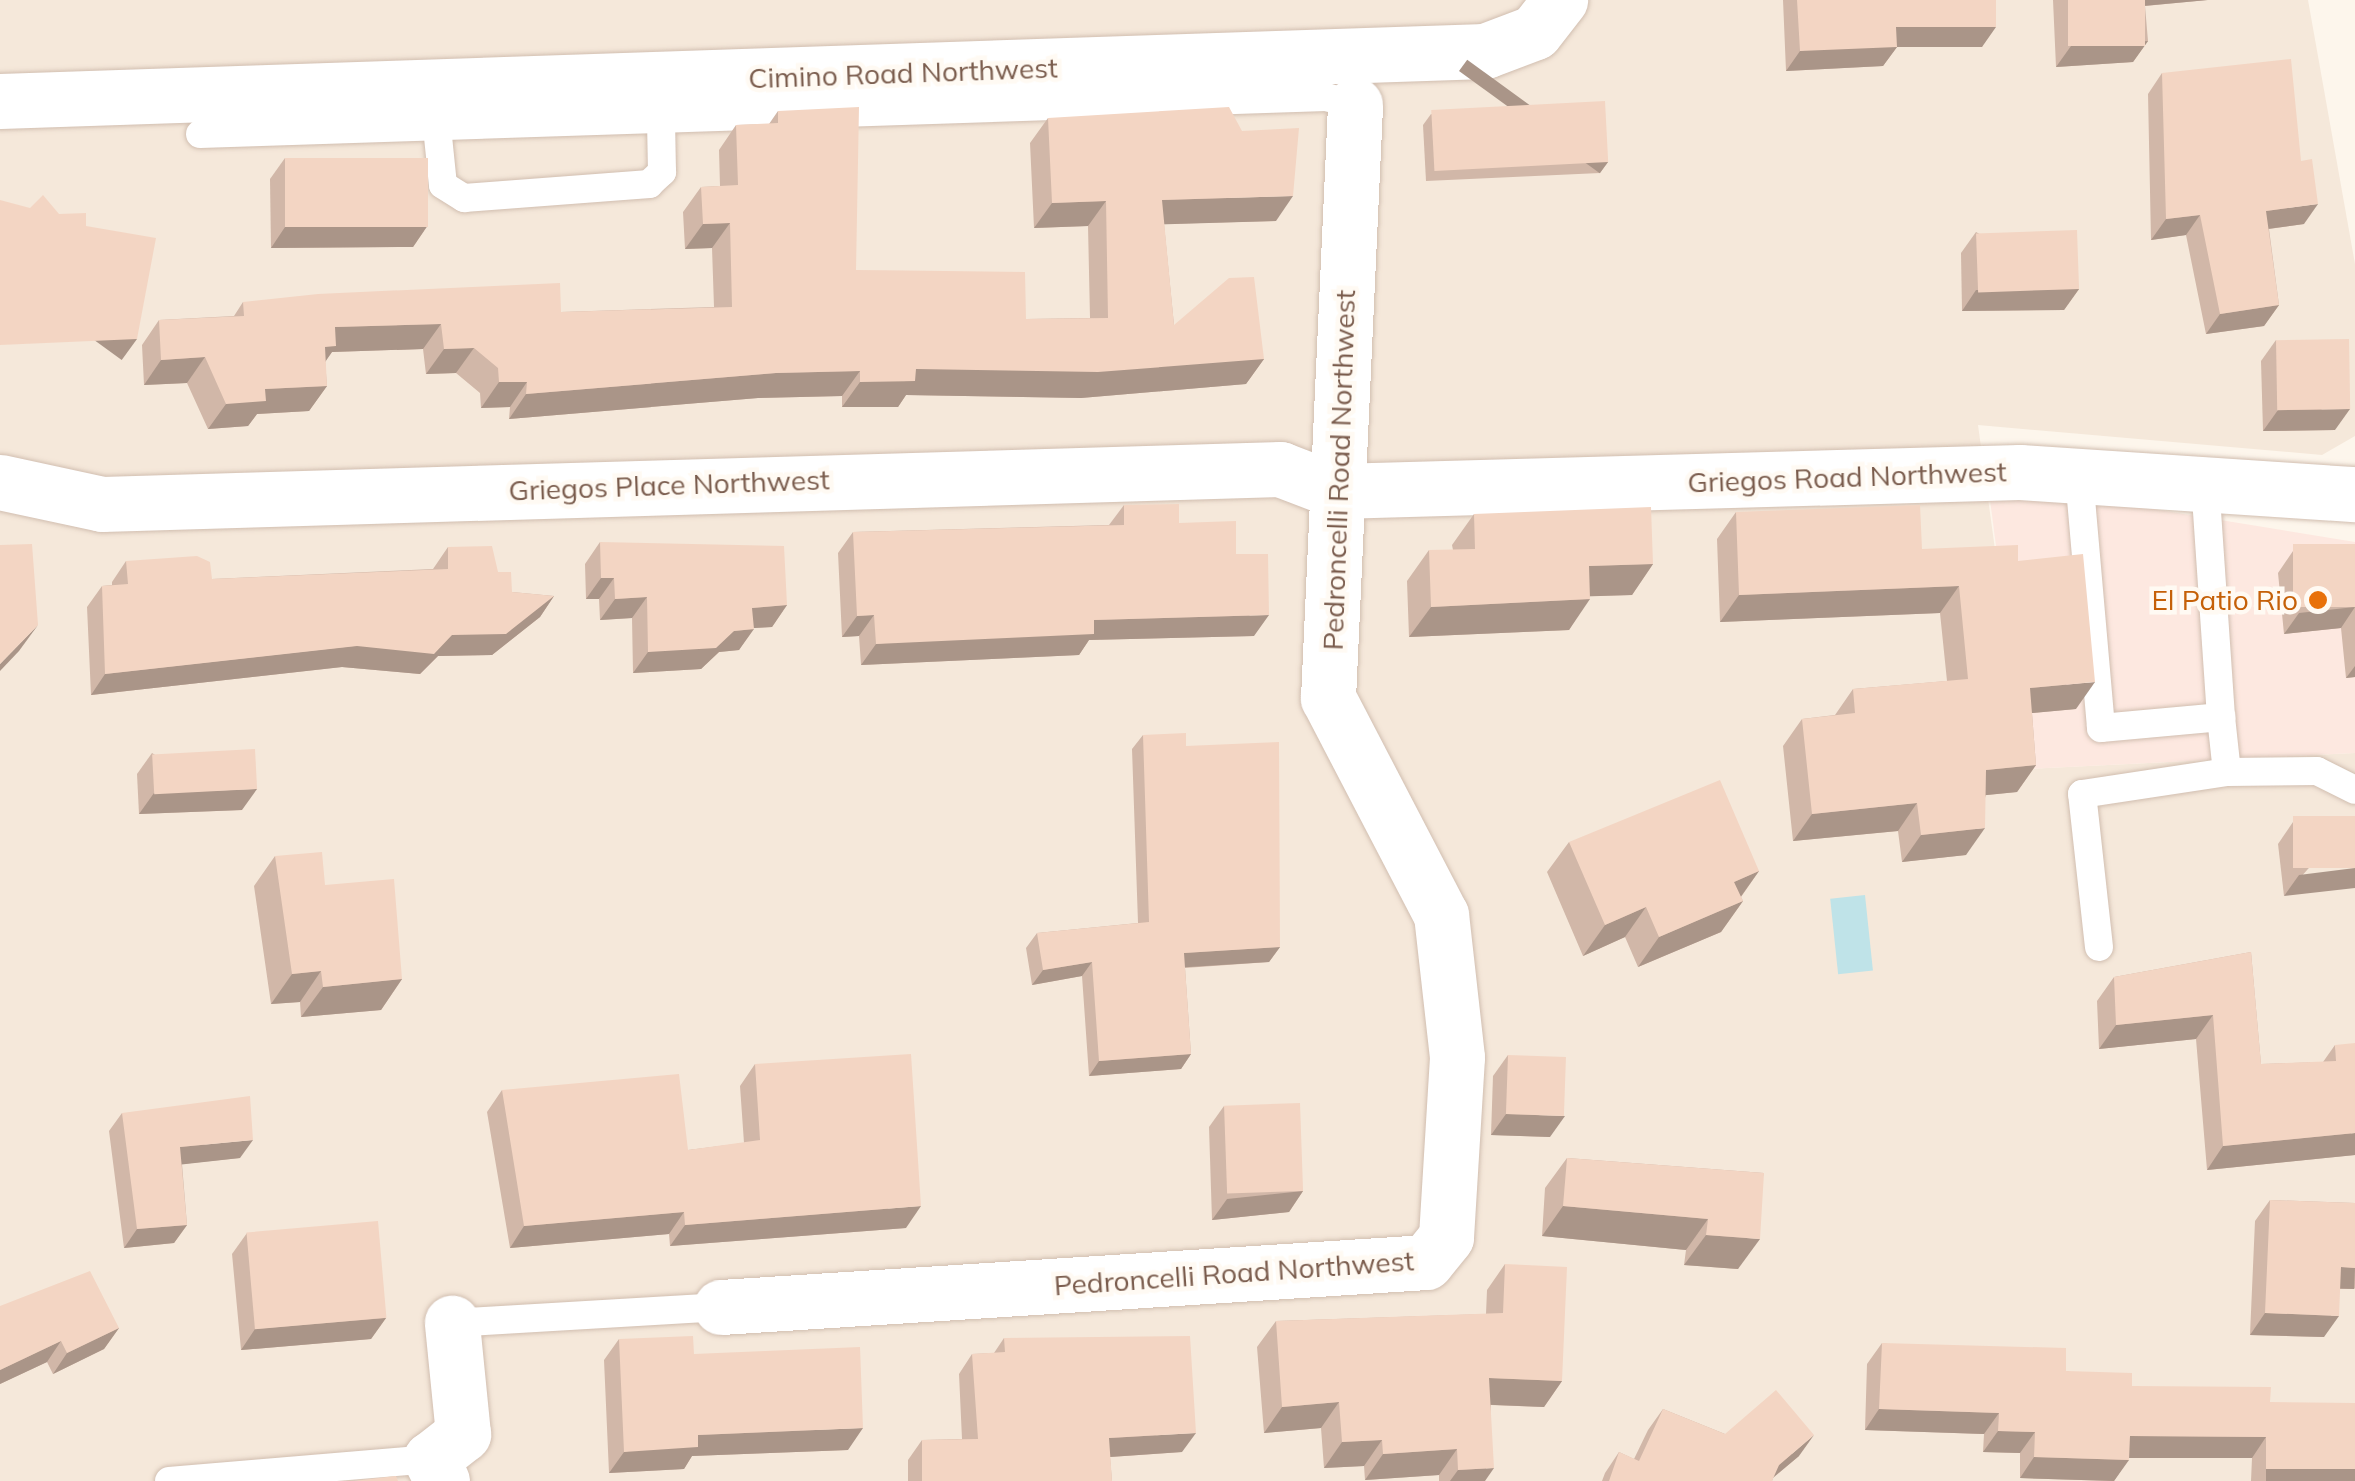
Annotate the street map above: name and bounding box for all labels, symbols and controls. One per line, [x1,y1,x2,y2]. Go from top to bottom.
street label: Cimino Road Northwest [748,51,1058,95]
street label: Pedroncelli Road Northwest [1316,289,1362,651]
street label: Griegos Road Northwest [1687,455,2007,499]
street label: Griegos Place Northwest [508,463,830,507]
place label: El Patio Rio [2151,583,2298,617]
marker: El Patio Rio [2307,589,2329,611]
street label: Pedroncelli Road Northwest [1053,1244,1415,1302]

